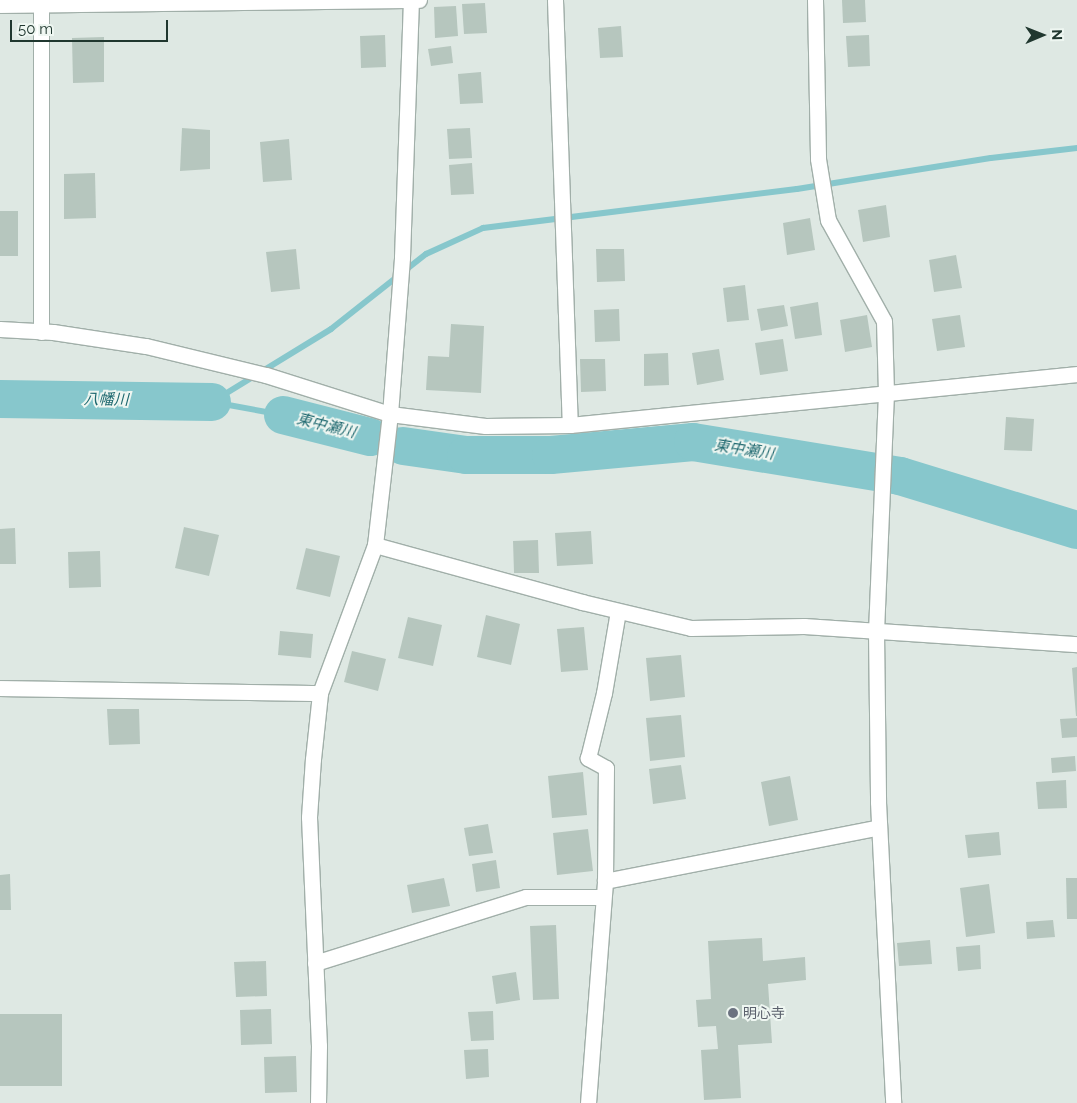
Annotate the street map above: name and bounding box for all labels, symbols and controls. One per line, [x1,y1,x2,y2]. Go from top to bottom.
scale bar [12,10,170,42]
north arrow [1017,10,1067,60]
text: 50 m [18,20,53,38]
text: N [1049,29,1065,40]
water label: 八幡川 [83,391,129,409]
water label: 東中瀬川 [295,410,357,442]
water label: 東中瀬川 [713,436,775,464]
place label: 明心寺 [743,1005,785,1021]
marker: 明心寺 [727,1007,739,1019]

